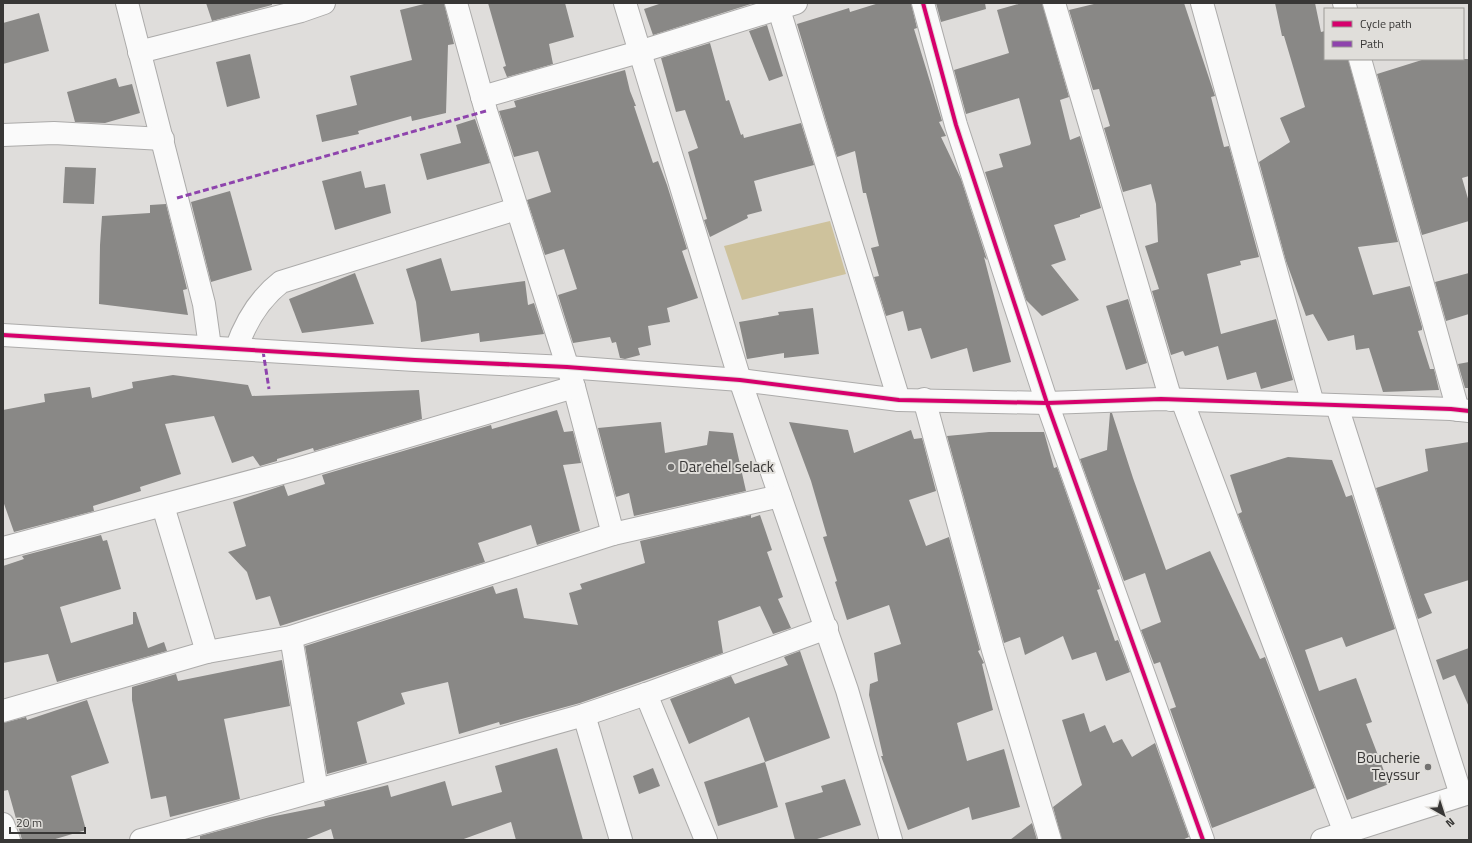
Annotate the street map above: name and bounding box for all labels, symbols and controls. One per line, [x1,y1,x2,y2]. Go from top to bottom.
legend [1324,8,1464,60]
text: Cycle path [1360,14,1412,33]
text: Path [1360,34,1384,53]
place label: Dar ehel selack [679,455,774,478]
marker: Dar ehel selack [666,462,676,472]
place label: Boucherie Teyssur [1357,746,1420,786]
marker: Boucherie Teyssur [1423,762,1433,772]
north arrow [1424,795,1464,835]
scale bar [10,809,85,835]
text: 20 m [16,813,42,832]
text: N [1442,814,1458,831]

